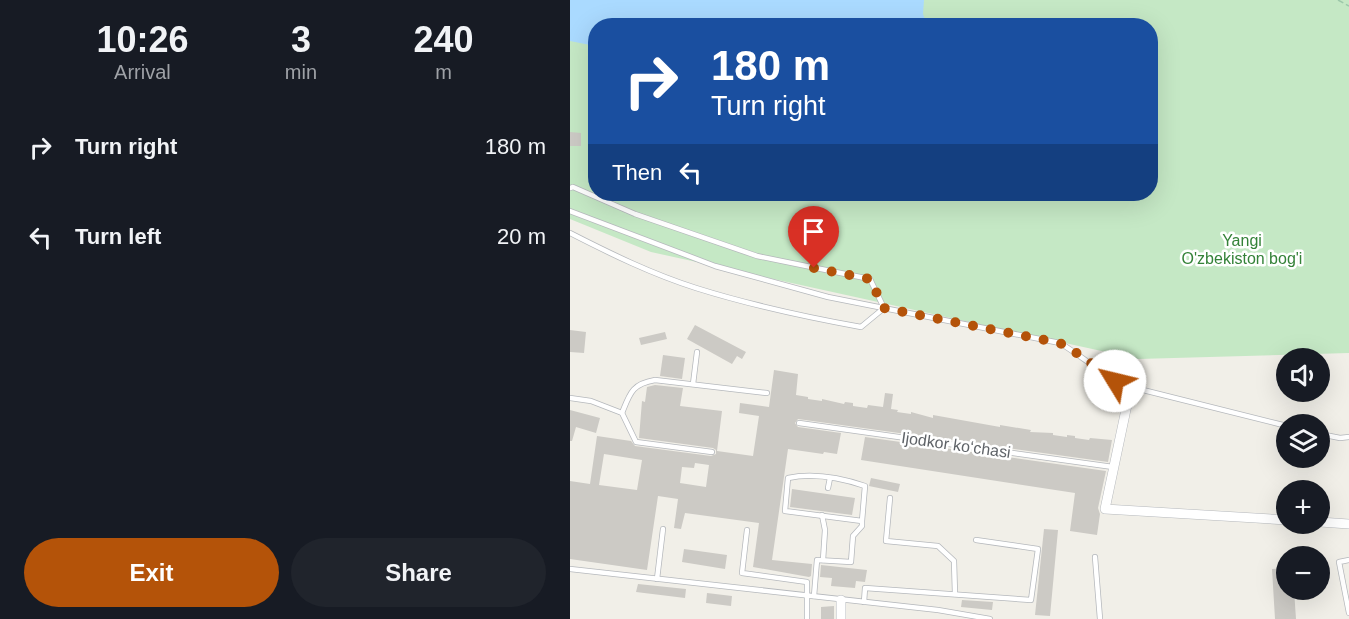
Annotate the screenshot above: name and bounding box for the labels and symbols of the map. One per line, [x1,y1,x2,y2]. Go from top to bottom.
pin [788,206,839,268]
park label: Yangi O'zbekiston bog'i [1182,232,1302,267]
position arrow [1083,349,1147,413]
street label: Ijodkor koʻchasi [900,429,1012,461]

